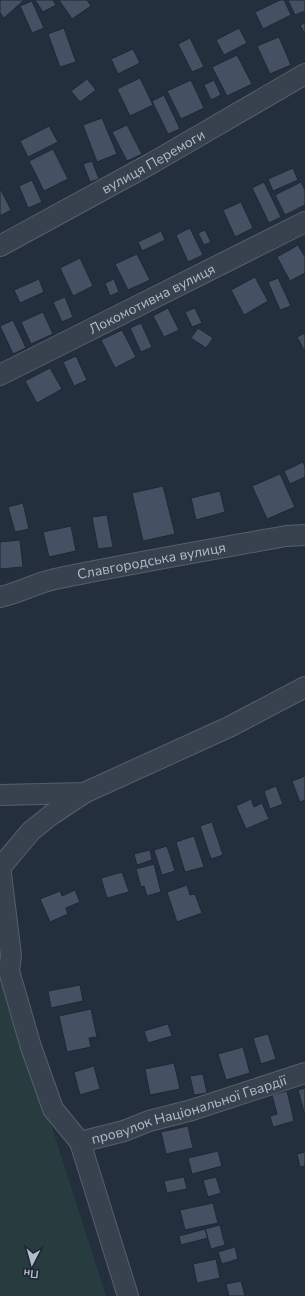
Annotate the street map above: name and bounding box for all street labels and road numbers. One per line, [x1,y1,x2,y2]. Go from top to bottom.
street label: вулиця Перемоги [98,125,208,198]
street label: Локомотивна вулиця [86,259,218,338]
street label: Славгородська вулиця [75,538,227,584]
street label: провулок Національної Гвардії [89,1070,289,1148]

